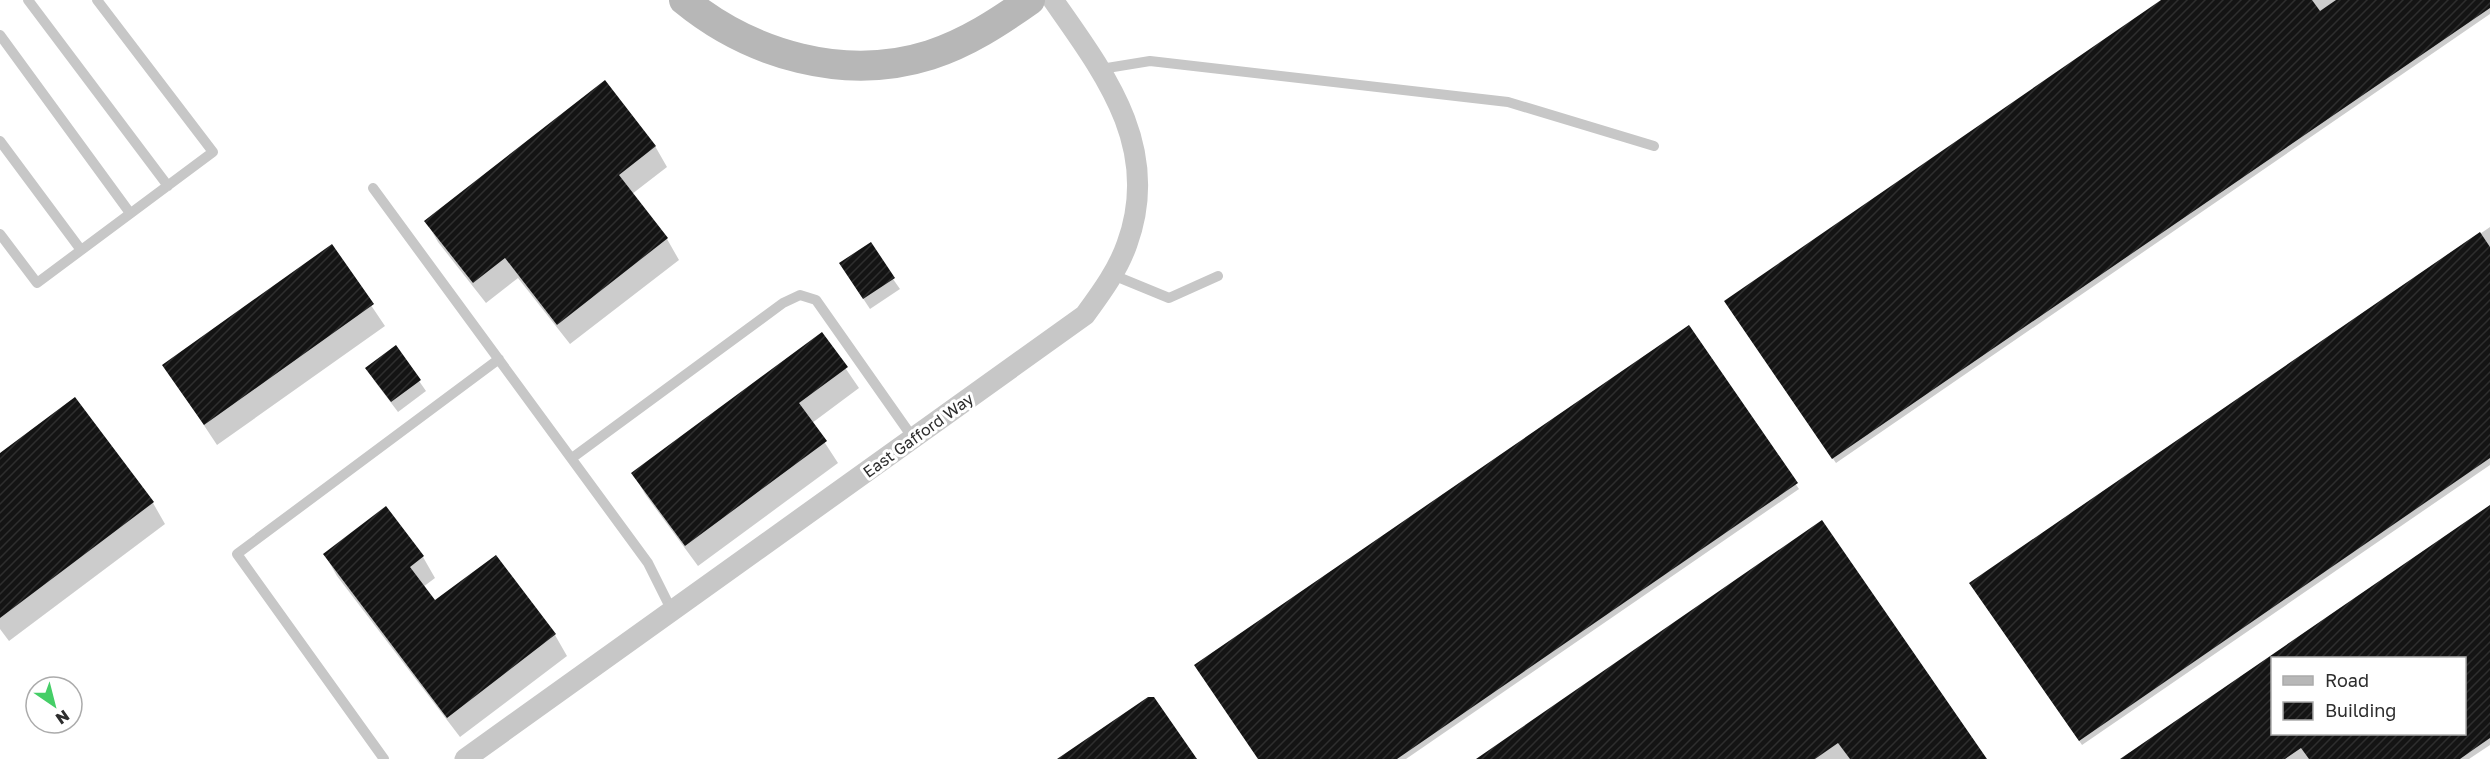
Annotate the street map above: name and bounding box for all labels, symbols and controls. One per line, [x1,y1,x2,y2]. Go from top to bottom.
street label: East Gafford Way [859,388,977,482]
legend [2271,657,2466,735]
text: Road [2325,669,2369,691]
north arrow [24,675,84,735]
text: Building [2325,699,2396,721]
text: N [52,706,73,729]

